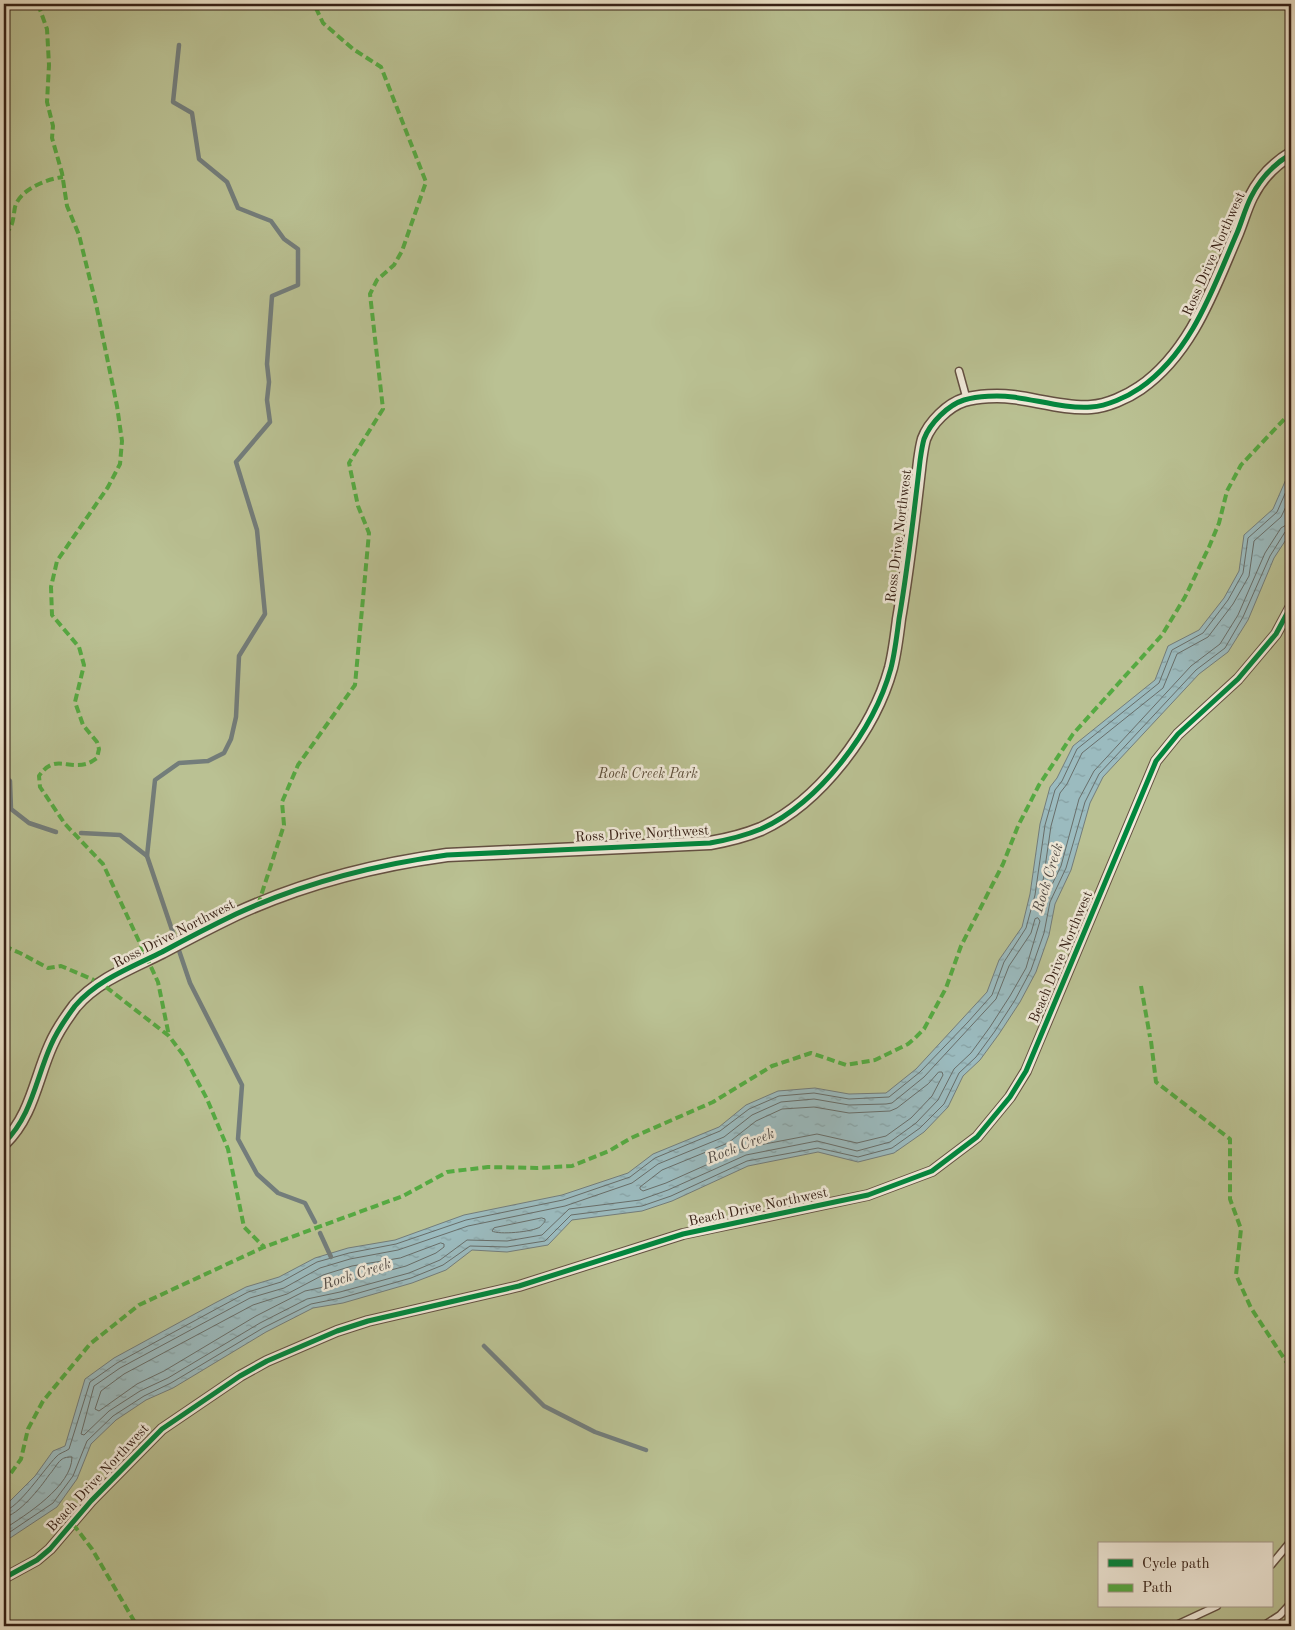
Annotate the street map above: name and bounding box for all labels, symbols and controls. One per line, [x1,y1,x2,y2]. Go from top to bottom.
street label: Ross Drive Northwest [1180,190,1248,318]
street label: Ross Drive Northwest [884,468,914,603]
park label: Rock Creek Park [597,767,698,781]
street label: Ross Drive Northwest [575,823,709,845]
water label: Rock Creek [1031,841,1067,915]
street label: Beach Drive Northwest [1027,889,1095,1025]
street label: Ross Drive Northwest [111,897,237,971]
water label: Rock Creek [704,1127,777,1168]
street label: Beach Drive Northwest [687,1185,829,1229]
water label: Rock Creek [320,1257,393,1294]
street label: Beach Drive Northwest [45,1421,152,1535]
legend [1098,1542,1272,1608]
text: Cycle path [1142,1557,1210,1572]
text: Path [1142,1581,1172,1596]

